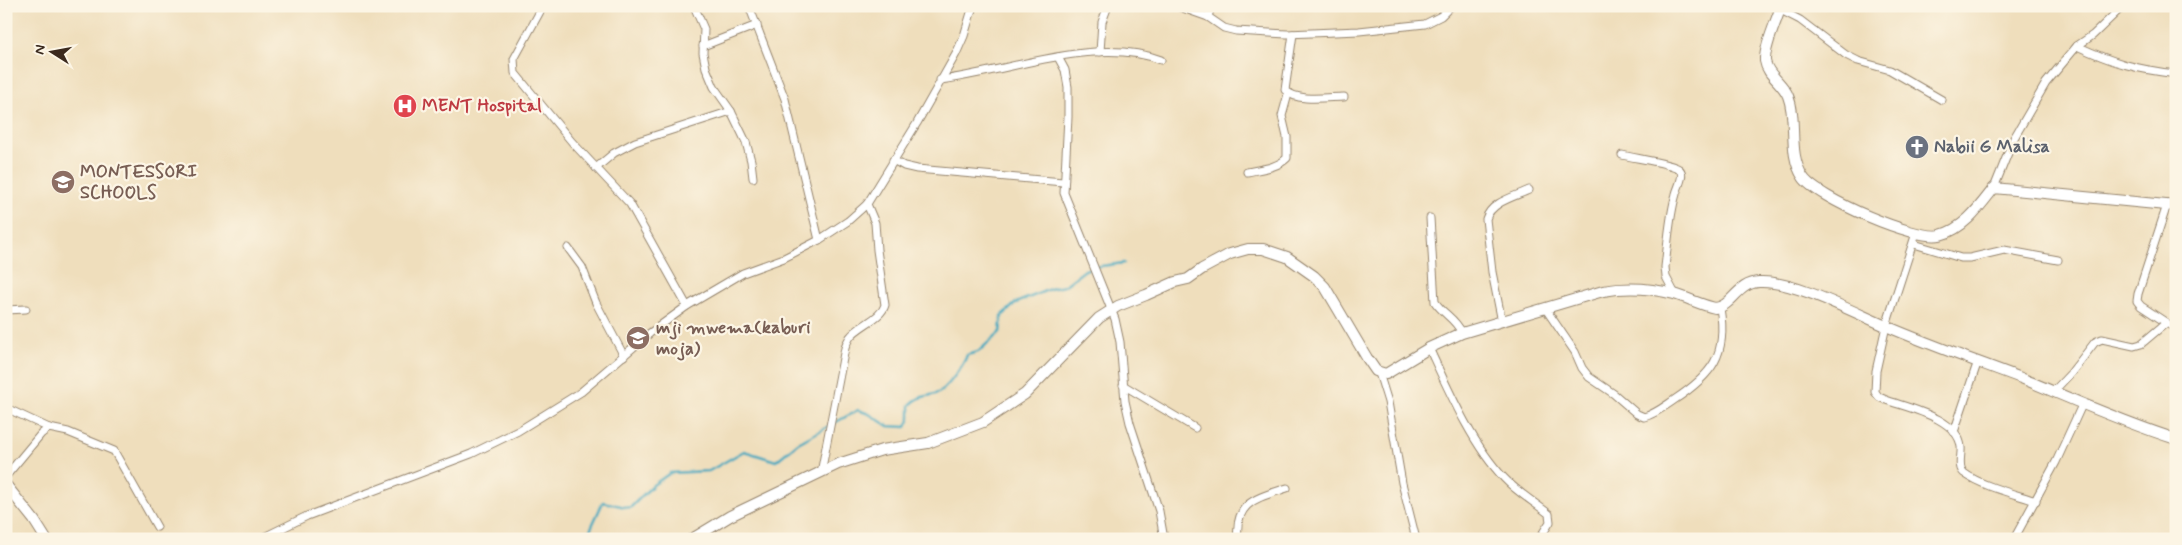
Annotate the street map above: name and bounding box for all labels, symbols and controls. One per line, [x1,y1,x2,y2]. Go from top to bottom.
north arrow [28,28,78,78]
text: N [30,43,50,56]
hospital icon: MENT Hospital [392,93,418,119]
place label: MENT Hospital [422,94,542,118]
church icon: Nabii G Malisa [1904,134,1930,160]
place label: Nabii G Malisa [1934,135,2050,159]
place label: MONTESSORI SCHOOLS [80,160,198,205]
school or university icon: MONTESSORI SCHOOLS [50,169,76,195]
place label: mji mwema(kaburi moja) [656,316,810,361]
school or university icon: mji mwema(kaburi moja) [625,325,651,351]

